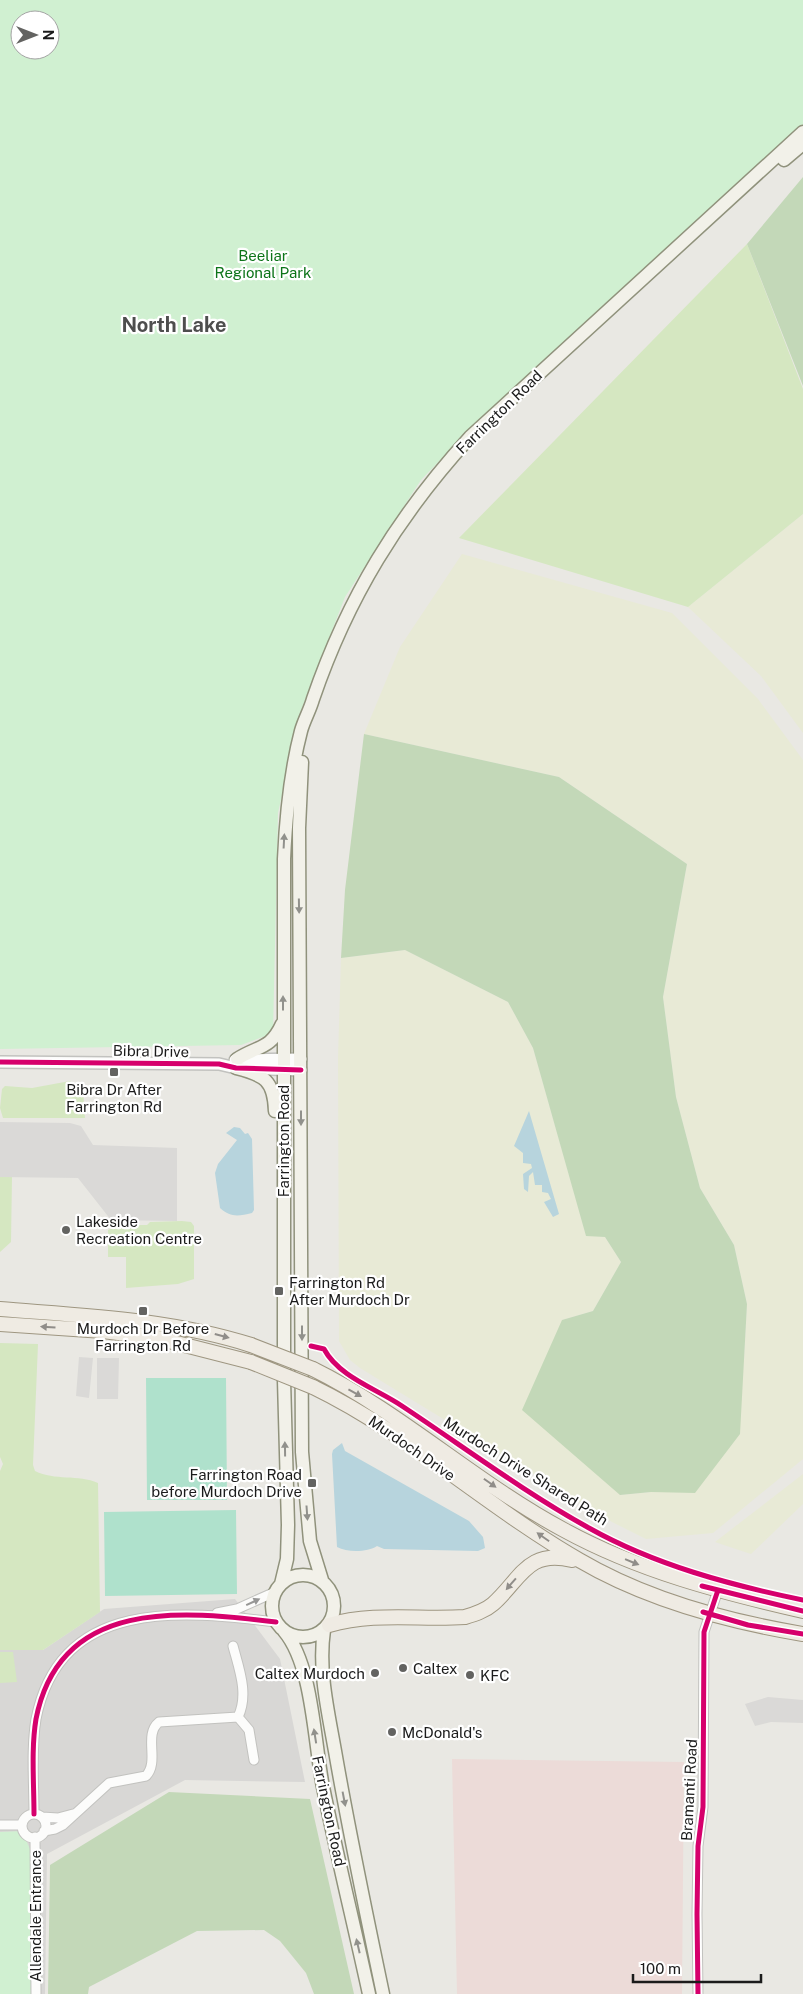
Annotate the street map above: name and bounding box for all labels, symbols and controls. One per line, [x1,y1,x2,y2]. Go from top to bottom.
north arrow [10,10,60,60]
text: N [40,30,56,40]
park label: Beeliar Regional Park [215,247,311,281]
district label: North Lake [121,313,227,337]
street label: Farrington Road [453,367,545,457]
one-way arrow [281,833,289,849]
one-way arrow [295,898,303,914]
one-way arrow [279,995,287,1011]
street label: Bibra Drive [113,1042,189,1060]
marker: Bibra Dr After Farrington Rd [108,1066,120,1078]
place label: Bibra Dr After Farrington Rd [66,1081,162,1115]
street label: Farrington Road [275,1085,292,1197]
one-way arrow [297,1111,305,1127]
place label: Lakeside Recreation Centre [76,1213,202,1247]
marker: Lakeside Recreation Centre [60,1224,72,1236]
place label: Farrington Rd After Murdoch Dr [289,1274,410,1308]
marker: Farrington Rd After Murdoch Dr [273,1285,285,1297]
marker: Murdoch Dr Before Farrington Rd [137,1305,149,1317]
place label: Murdoch Dr Before Farrington Rd [77,1320,209,1354]
one-way arrow [40,1323,56,1331]
one-way arrow [298,1326,306,1342]
one-way arrow [214,1333,229,1341]
one-way arrow [349,1388,362,1397]
street label: Murdoch Drive [366,1412,458,1484]
street label: Murdoch Drive Shared Path [441,1413,611,1529]
one-way arrow [280,1440,288,1456]
place label: Farrington Road before Murdoch Drive [151,1466,302,1500]
marker: Farrington Road before Murdoch Drive [306,1477,318,1489]
one-way arrow [483,1478,497,1488]
one-way arrow [303,1505,311,1521]
one-way arrow [536,1532,550,1542]
one-way arrow [625,1558,640,1566]
one-way arrow [506,1578,517,1590]
one-way arrow [245,1598,260,1607]
place label: Caltex [413,1660,458,1677]
marker: Caltex [397,1662,409,1674]
place label: Caltex Murdoch [255,1665,365,1682]
marker: Caltex Murdoch [369,1667,381,1679]
place label: KFC [480,1667,509,1684]
marker: KFC [464,1669,476,1681]
place label: McDonald's [402,1724,482,1741]
marker: McDonald's [386,1726,398,1738]
one-way arrow [310,1728,318,1744]
street label: Bramanti Road [678,1739,700,1841]
street label: Farrington Road [309,1754,349,1868]
one-way arrow [340,1791,348,1807]
street label: Allendale Entrance [27,1850,44,1982]
one-way arrow [354,1938,362,1954]
scale bar [633,1952,760,1984]
text: 100 m [640,1960,681,1977]

